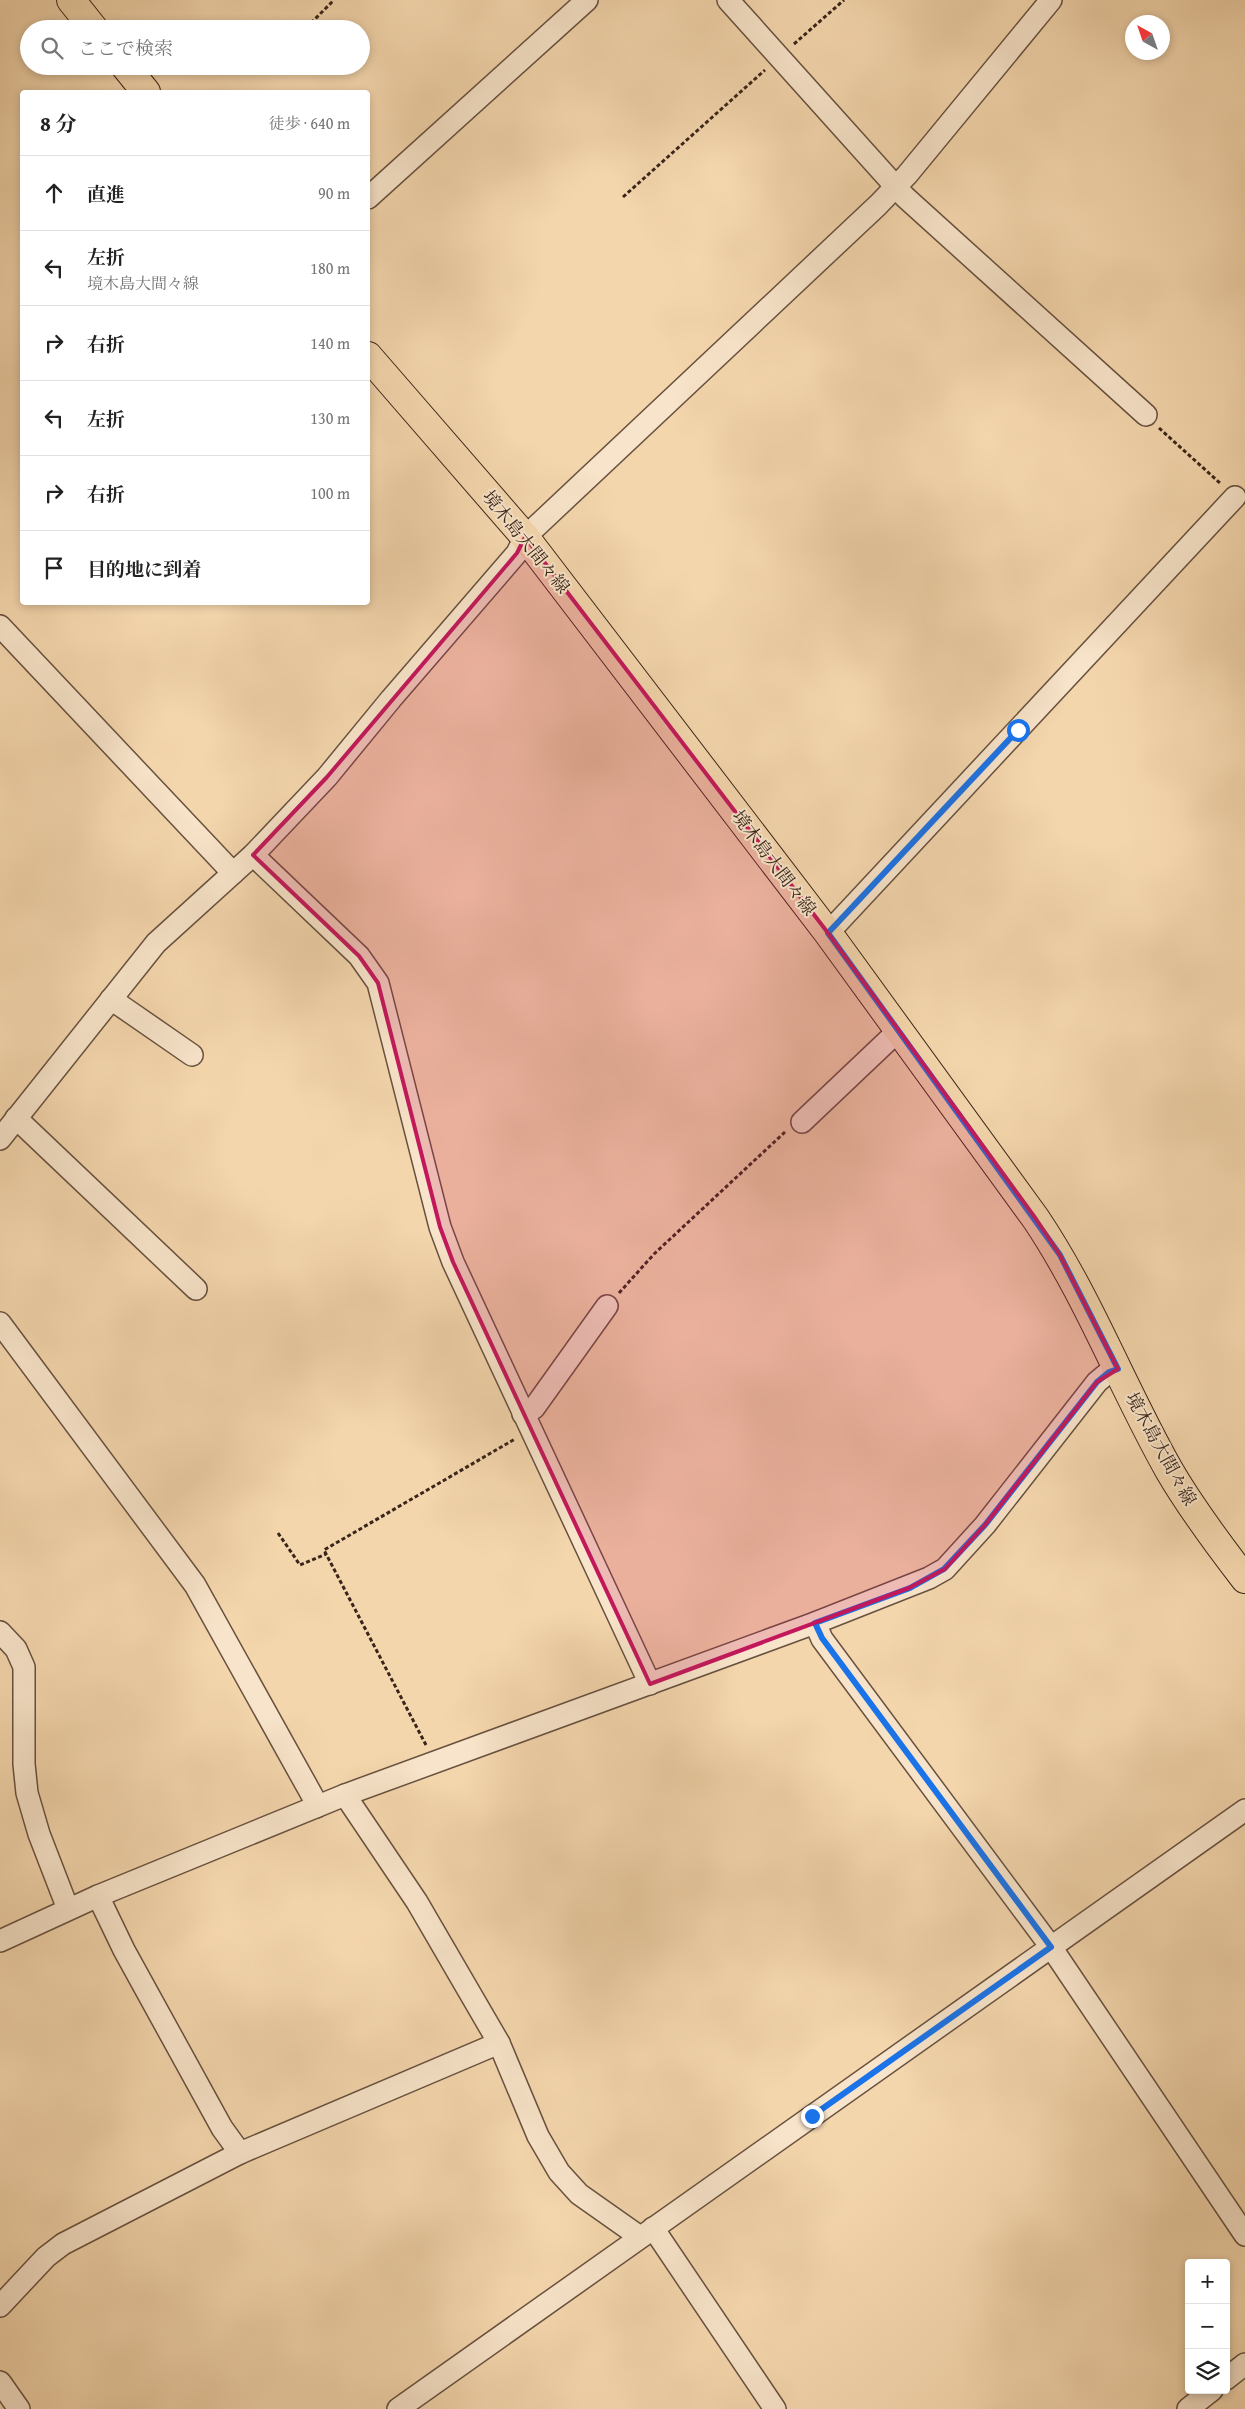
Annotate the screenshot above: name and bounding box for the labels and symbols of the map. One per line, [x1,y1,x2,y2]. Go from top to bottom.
north arrow [1125,15,1170,60]
street label: 境木島大間々線 [476,484,577,599]
route start [1007,719,1030,742]
street label: 境木島大間々線 [726,804,823,921]
street label: 境木島大間々線 [1119,1387,1204,1510]
route end [801,2105,824,2128]

